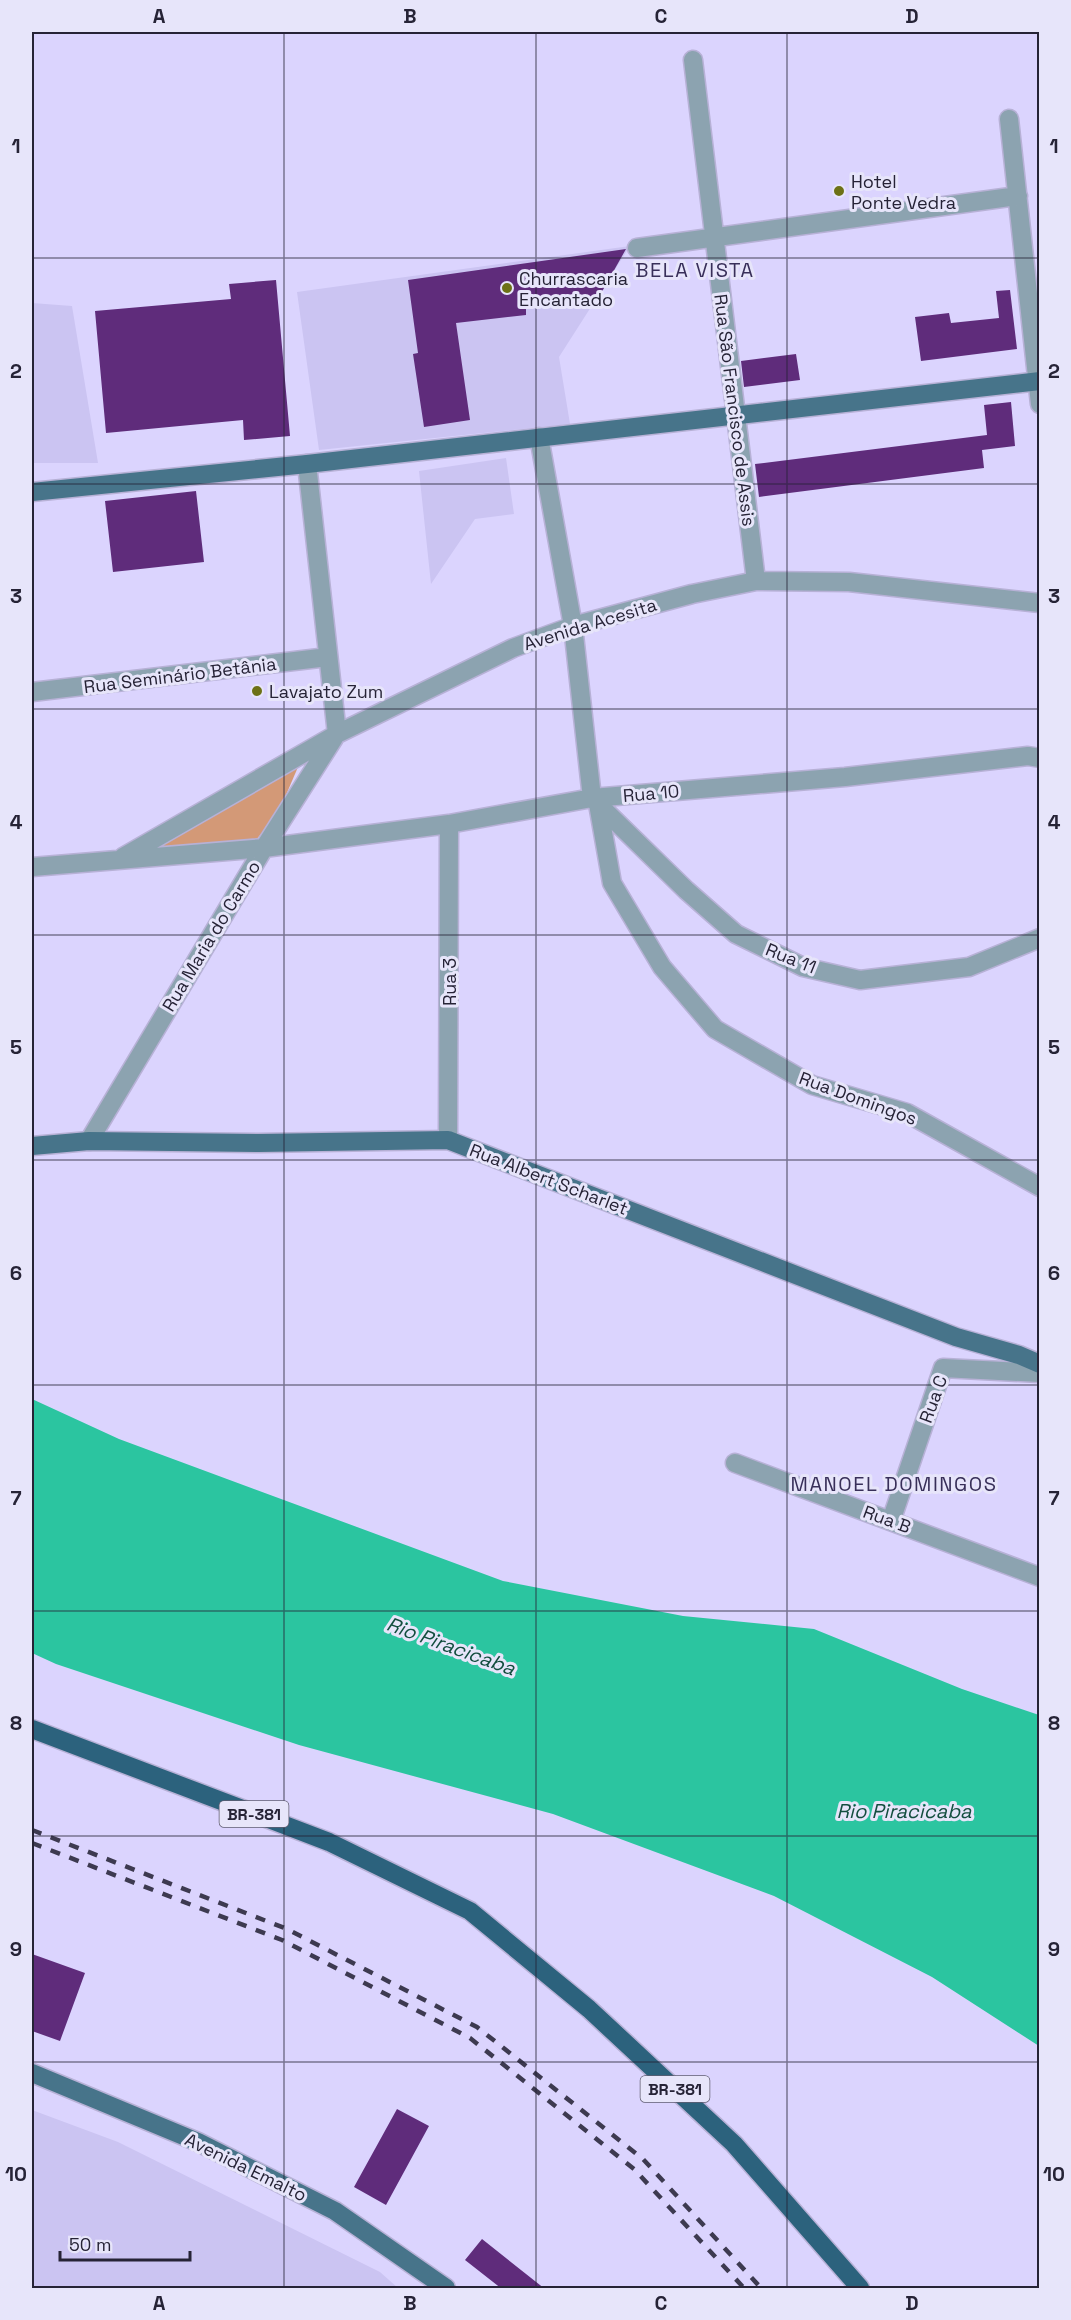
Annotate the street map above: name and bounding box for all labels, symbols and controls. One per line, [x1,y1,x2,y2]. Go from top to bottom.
text: A [153,3,166,29]
text: B [403,3,417,29]
text: C [655,3,668,29]
text: D [905,3,919,29]
text: 1 [11,133,21,159]
text: 1 [1049,133,1059,159]
place label: Hotel Ponte Vedra [851,170,956,214]
marker: Hotel Ponte Vedra [832,184,846,198]
district label: BELA VISTA [635,257,755,283]
place label: Churrascaria Encantado [519,267,628,311]
marker: Churrascaria Encantado [500,281,514,295]
street label: Rua São Francisco de Assis [709,293,761,527]
text: 2 [10,358,22,384]
text: 2 [1048,358,1060,384]
text: 3 [10,583,22,609]
text: 3 [1048,583,1060,609]
street label: Avenida Acesita [521,593,659,655]
street label: Rua Seminário Betânia [82,652,278,698]
place label: Lavajato Zum [269,680,383,703]
marker: Lavajato Zum [250,684,264,698]
street label: Rua 10 [622,779,680,807]
text: 4 [10,809,23,835]
text: 4 [1048,809,1061,835]
street label: Rua Maria do Carmo [157,856,265,1016]
street label: Rua 11 [762,938,820,978]
street label: Rua 3 [438,958,461,1006]
text: 5 [10,1034,22,1060]
text: 5 [1048,1034,1060,1060]
street label: Rua Domingos [796,1066,920,1130]
street label: Rua Albert Scharlet [467,1138,631,1220]
text: 6 [10,1260,22,1286]
text: 6 [1048,1260,1060,1286]
street label: Rua C [914,1372,952,1426]
district label: MANOEL DOMINGOS [791,1471,997,1497]
text: 7 [10,1485,22,1511]
text: 7 [1048,1485,1060,1511]
street label: Rua B [860,1500,914,1538]
water label: Rio Piracicaba [383,1611,519,1681]
text: 8 [10,1710,22,1736]
text: 8 [1048,1710,1060,1736]
water label: Rio Piracicaba [836,1798,972,1824]
road number: BR-381 [220,1801,288,1827]
text: 9 [10,1936,22,1962]
text: 9 [1048,1936,1060,1962]
road number: BR-381 [640,2076,710,2102]
street label: Avenida Emalto [181,2128,311,2206]
text: 10 [5,2161,27,2187]
text: 10 [1043,2161,1065,2187]
scale bar [60,2224,190,2262]
text: 50 m [69,2233,111,2256]
text: A [153,2290,166,2316]
text: B [403,2290,417,2316]
text: C [655,2290,668,2316]
text: D [905,2290,919,2316]

